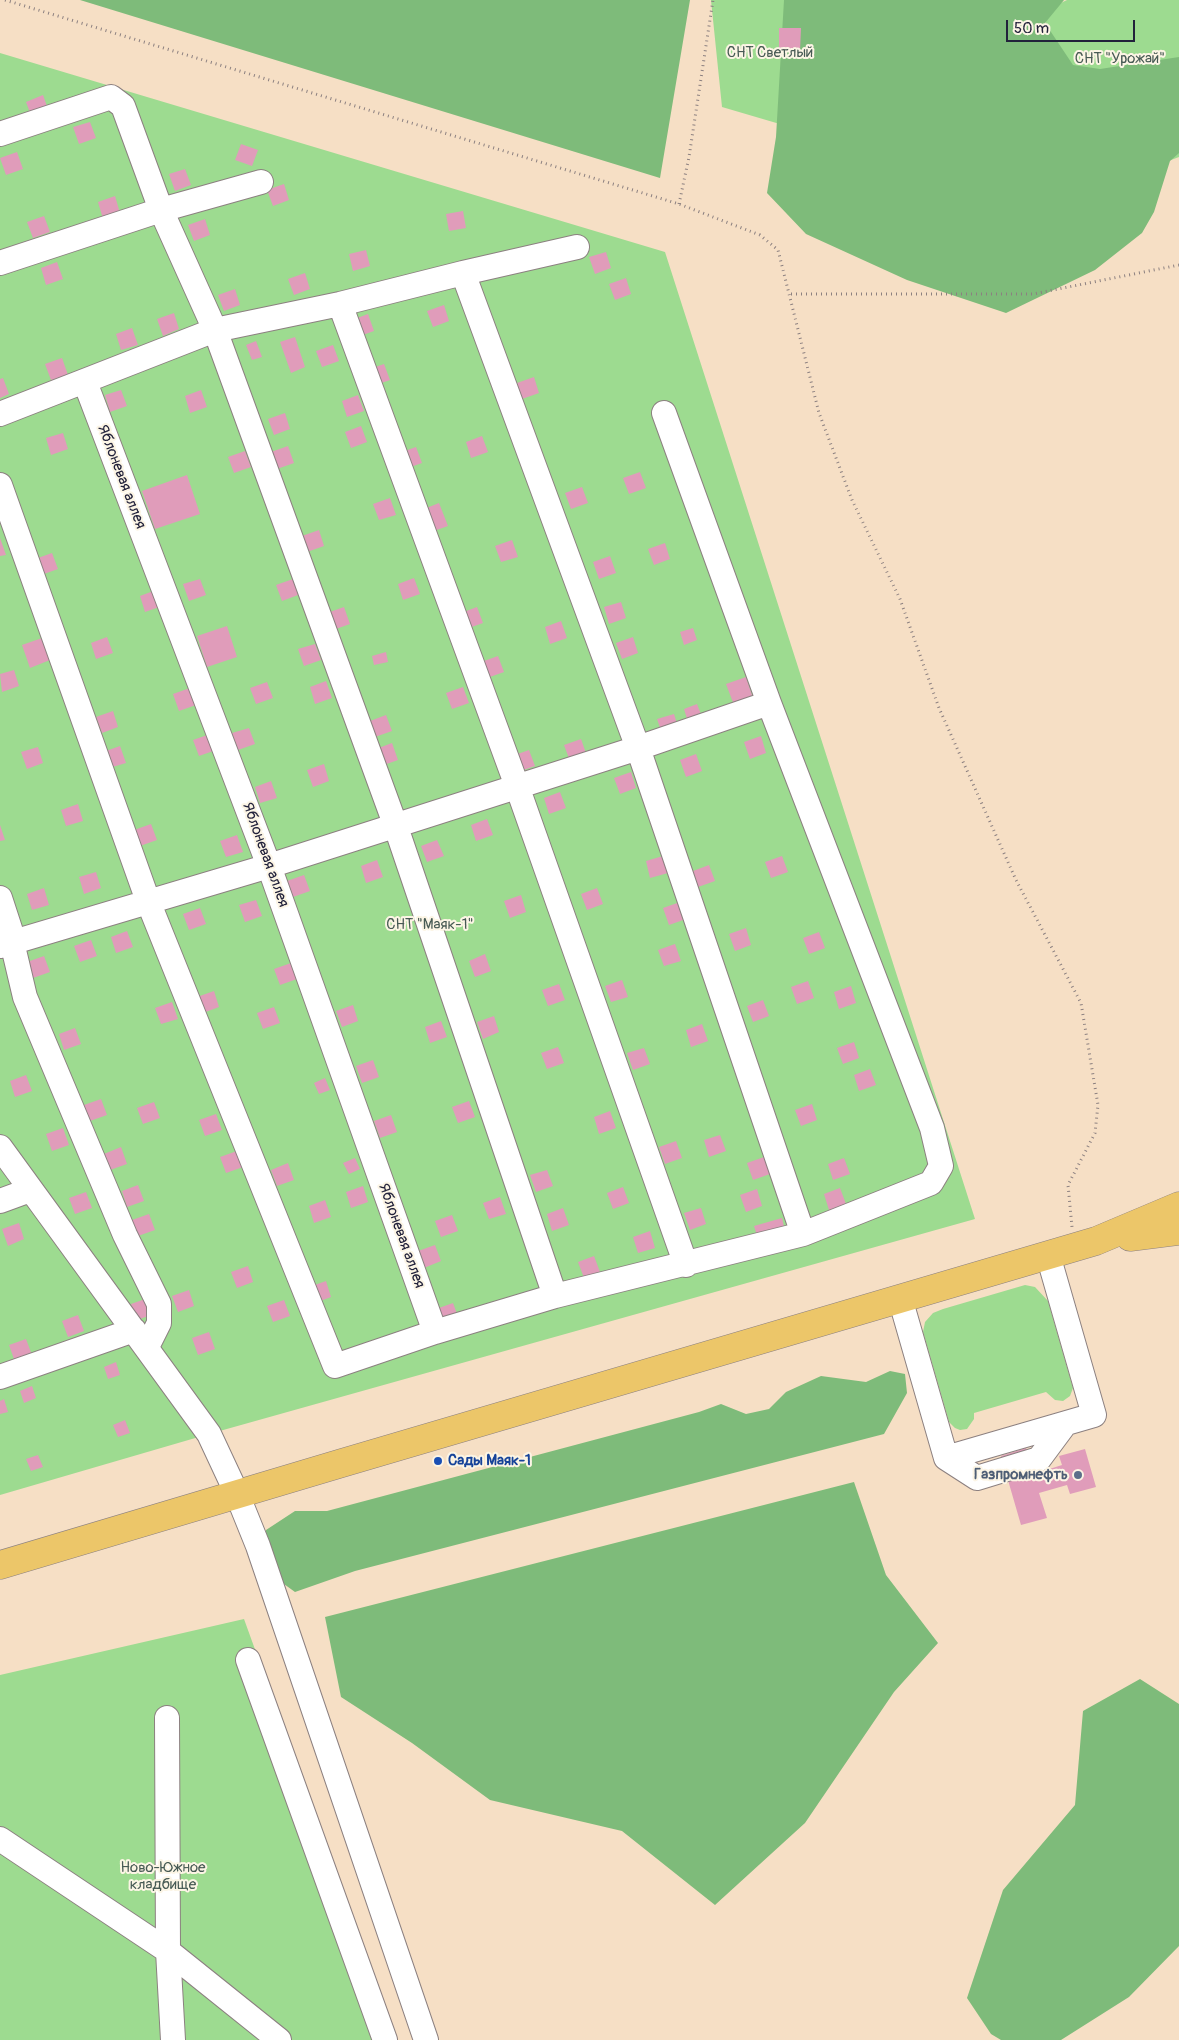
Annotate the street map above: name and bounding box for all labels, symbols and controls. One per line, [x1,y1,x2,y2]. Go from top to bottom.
scale bar [1009,10,1138,42]
text: 50 m [1014,19,1049,38]
park label: СНТ Светлый [727,44,813,62]
park label: СНТ "Урожай" [1075,50,1165,68]
street label: Яблоневая аллея [93,422,149,532]
street label: Яблоневая аллея [238,800,292,910]
park label: СНТ "Маяк-1" [386,916,474,934]
street label: Яблоневая аллея [374,1181,428,1291]
place label: Сады Маяк-1 [448,1452,531,1470]
marker: Сады Маяк-1 [432,1455,444,1467]
place label: Газпромнефть [974,1466,1068,1484]
marker: Газпромнефть [1072,1469,1084,1481]
park label: Ново-Южное кладбище [121,1859,205,1894]

